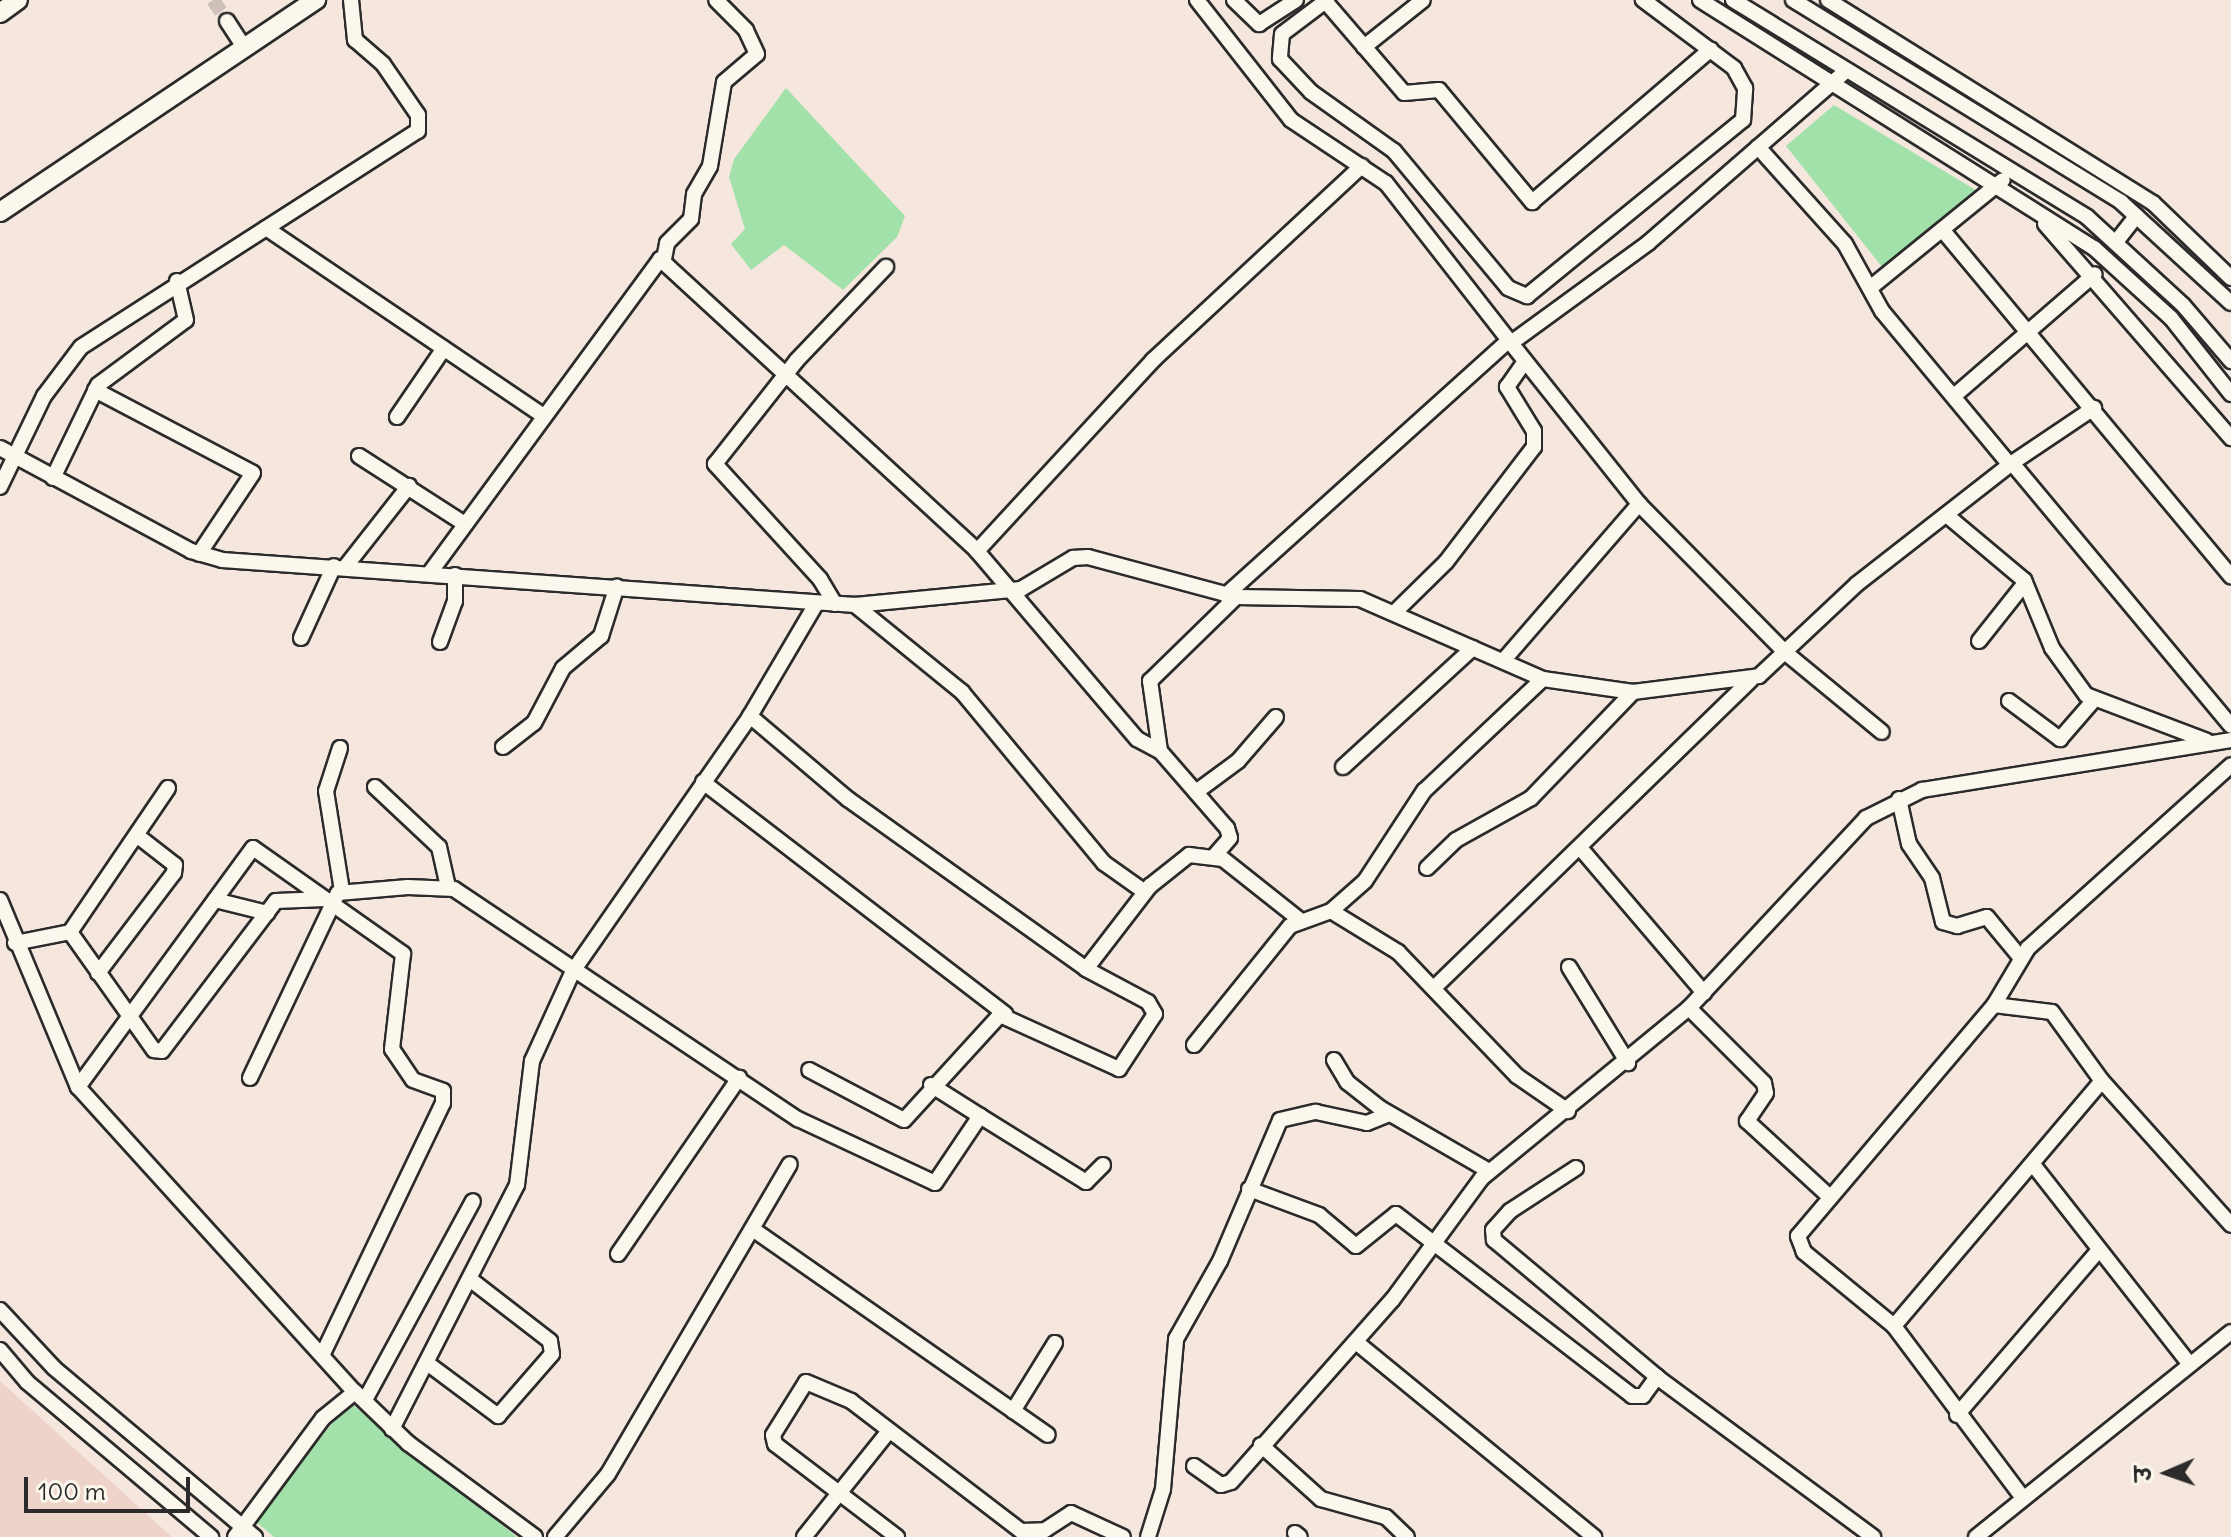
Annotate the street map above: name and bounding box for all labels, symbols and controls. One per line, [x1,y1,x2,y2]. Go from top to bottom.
north arrow [2127,1433,2207,1513]
scale bar [28,1461,194,1511]
text: उ [2129,1466,2157,1482]
text: 100 m [38,1476,106,1506]

